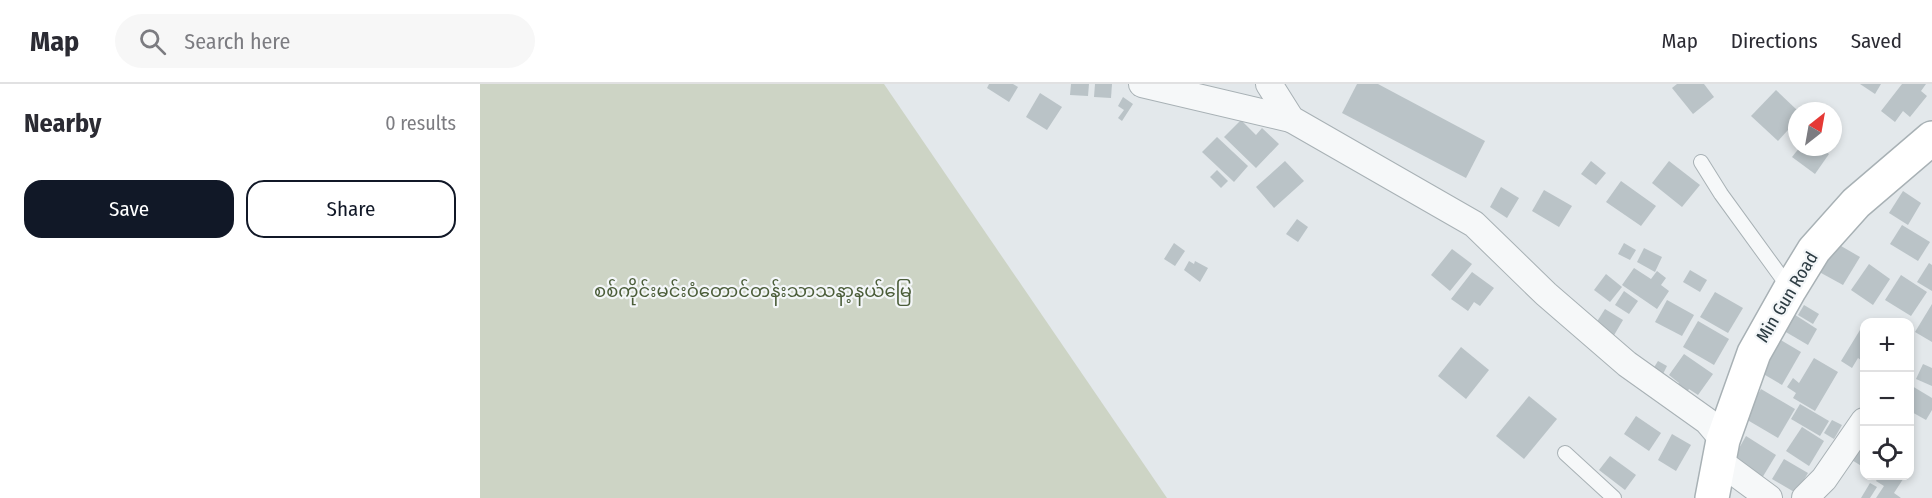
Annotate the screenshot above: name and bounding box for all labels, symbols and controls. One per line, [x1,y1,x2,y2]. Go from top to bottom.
search box [115,14,535,68]
text: Map [30,25,79,58]
icon: search [136,25,169,58]
text: Search here [184,28,290,55]
text: Map [1661,28,1698,54]
text: Directions [1731,28,1818,54]
text: Saved [1851,28,1902,54]
north arrow [1788,102,1842,156]
text: Nearby [24,108,101,139]
text: 0 results [385,111,456,135]
button: Save [24,180,234,238]
button: Share [246,180,456,238]
street label: Min Gun Road [1751,248,1823,346]
park label: စစ်ကိုင်းမင်းဝံတောင်တန်းသာသနာ့နယ်မြေ [594,277,912,306]
map controls [1860,318,1914,480]
button: + [1860,318,1914,372]
button: − [1860,372,1914,426]
button: locate [1860,426,1914,480]

